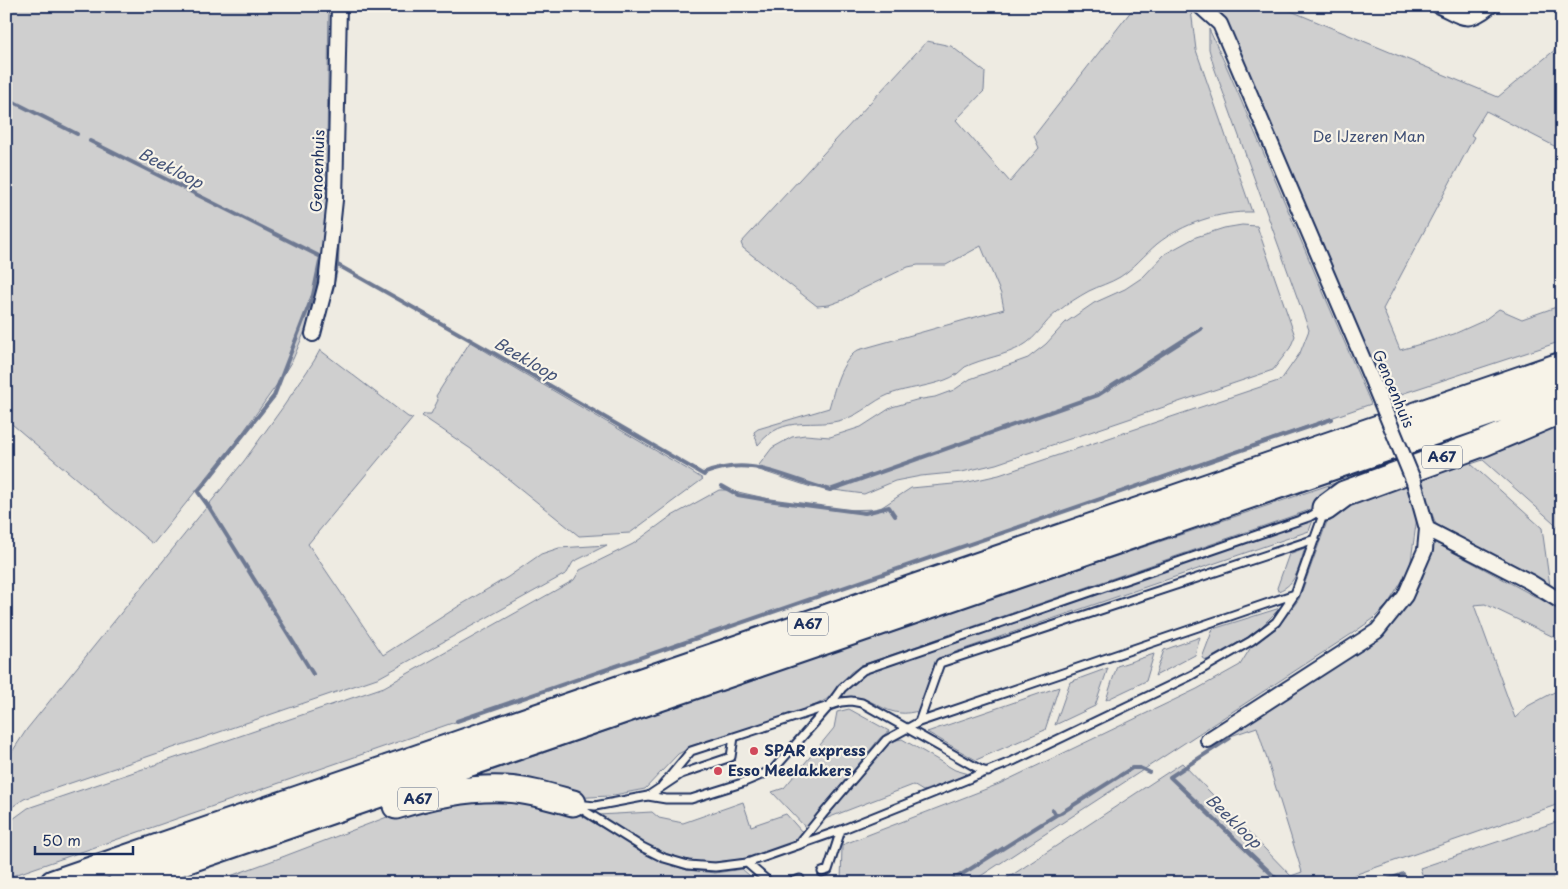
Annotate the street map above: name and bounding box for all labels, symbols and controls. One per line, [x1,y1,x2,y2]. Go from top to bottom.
park label: De IJzeren Man [1313,124,1425,147]
street label: Genoenhuis [304,129,329,213]
water label: Beekloop [135,141,209,194]
water label: Beekloop [490,330,564,387]
street label: Genoenhuis [1368,346,1421,431]
road number: A67 [1422,446,1462,468]
road number: A67 [788,612,828,636]
place label: SPAR express [764,738,866,761]
marker: SPAR express [748,745,760,757]
place label: Esso Meelakkers [728,758,851,781]
marker: Esso Meelakkers [712,765,724,777]
road number: A67 [398,788,438,811]
water label: Beekloop [1201,788,1269,854]
scale bar [35,824,132,856]
text: 50 m [42,828,81,851]

